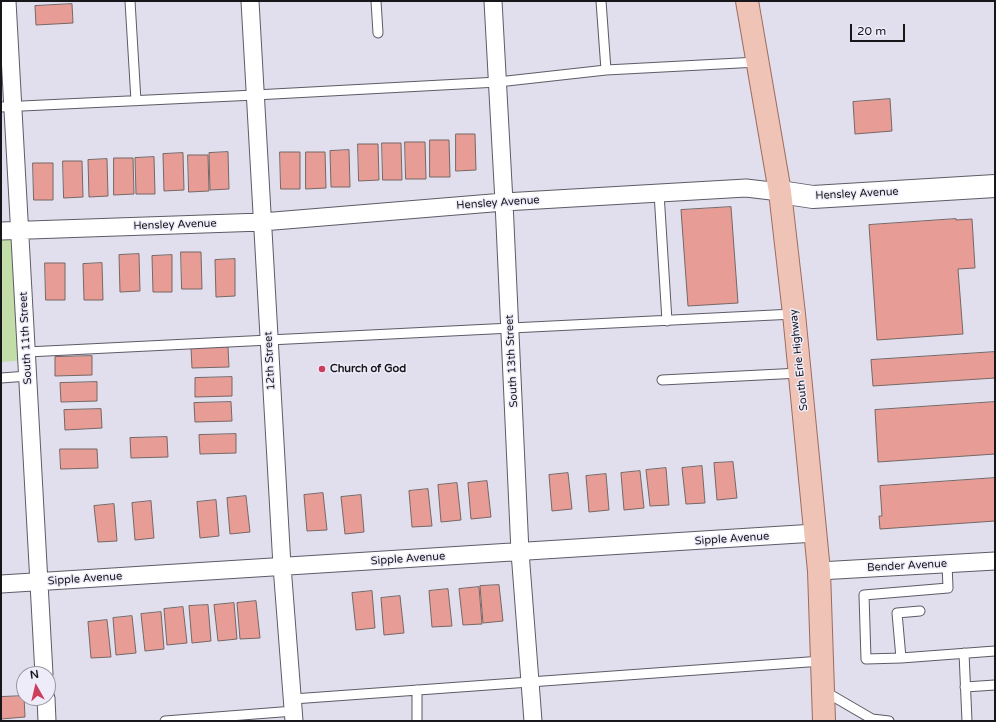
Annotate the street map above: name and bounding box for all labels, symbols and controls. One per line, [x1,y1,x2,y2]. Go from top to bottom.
scale bar [852,16,907,42]
text: 20 m [857,24,886,38]
street label: Hensley Avenue [815,185,899,203]
street label: Hensley Avenue [456,194,540,212]
street label: Hensley Avenue [133,217,217,233]
street label: South 11th Street [17,291,35,385]
street label: South Erie Highway [787,309,811,411]
street label: South 13th Street [503,314,521,408]
street label: 12th Street [262,331,278,391]
place label: Church of God [330,362,406,376]
marker: Church of God [317,364,327,374]
street label: Sipple Avenue [694,530,770,548]
street label: Sipple Avenue [370,550,446,568]
street label: Bender Avenue [867,557,947,575]
street label: Sipple Avenue [47,570,123,588]
north arrow [16,666,56,706]
text: N [29,668,40,682]

